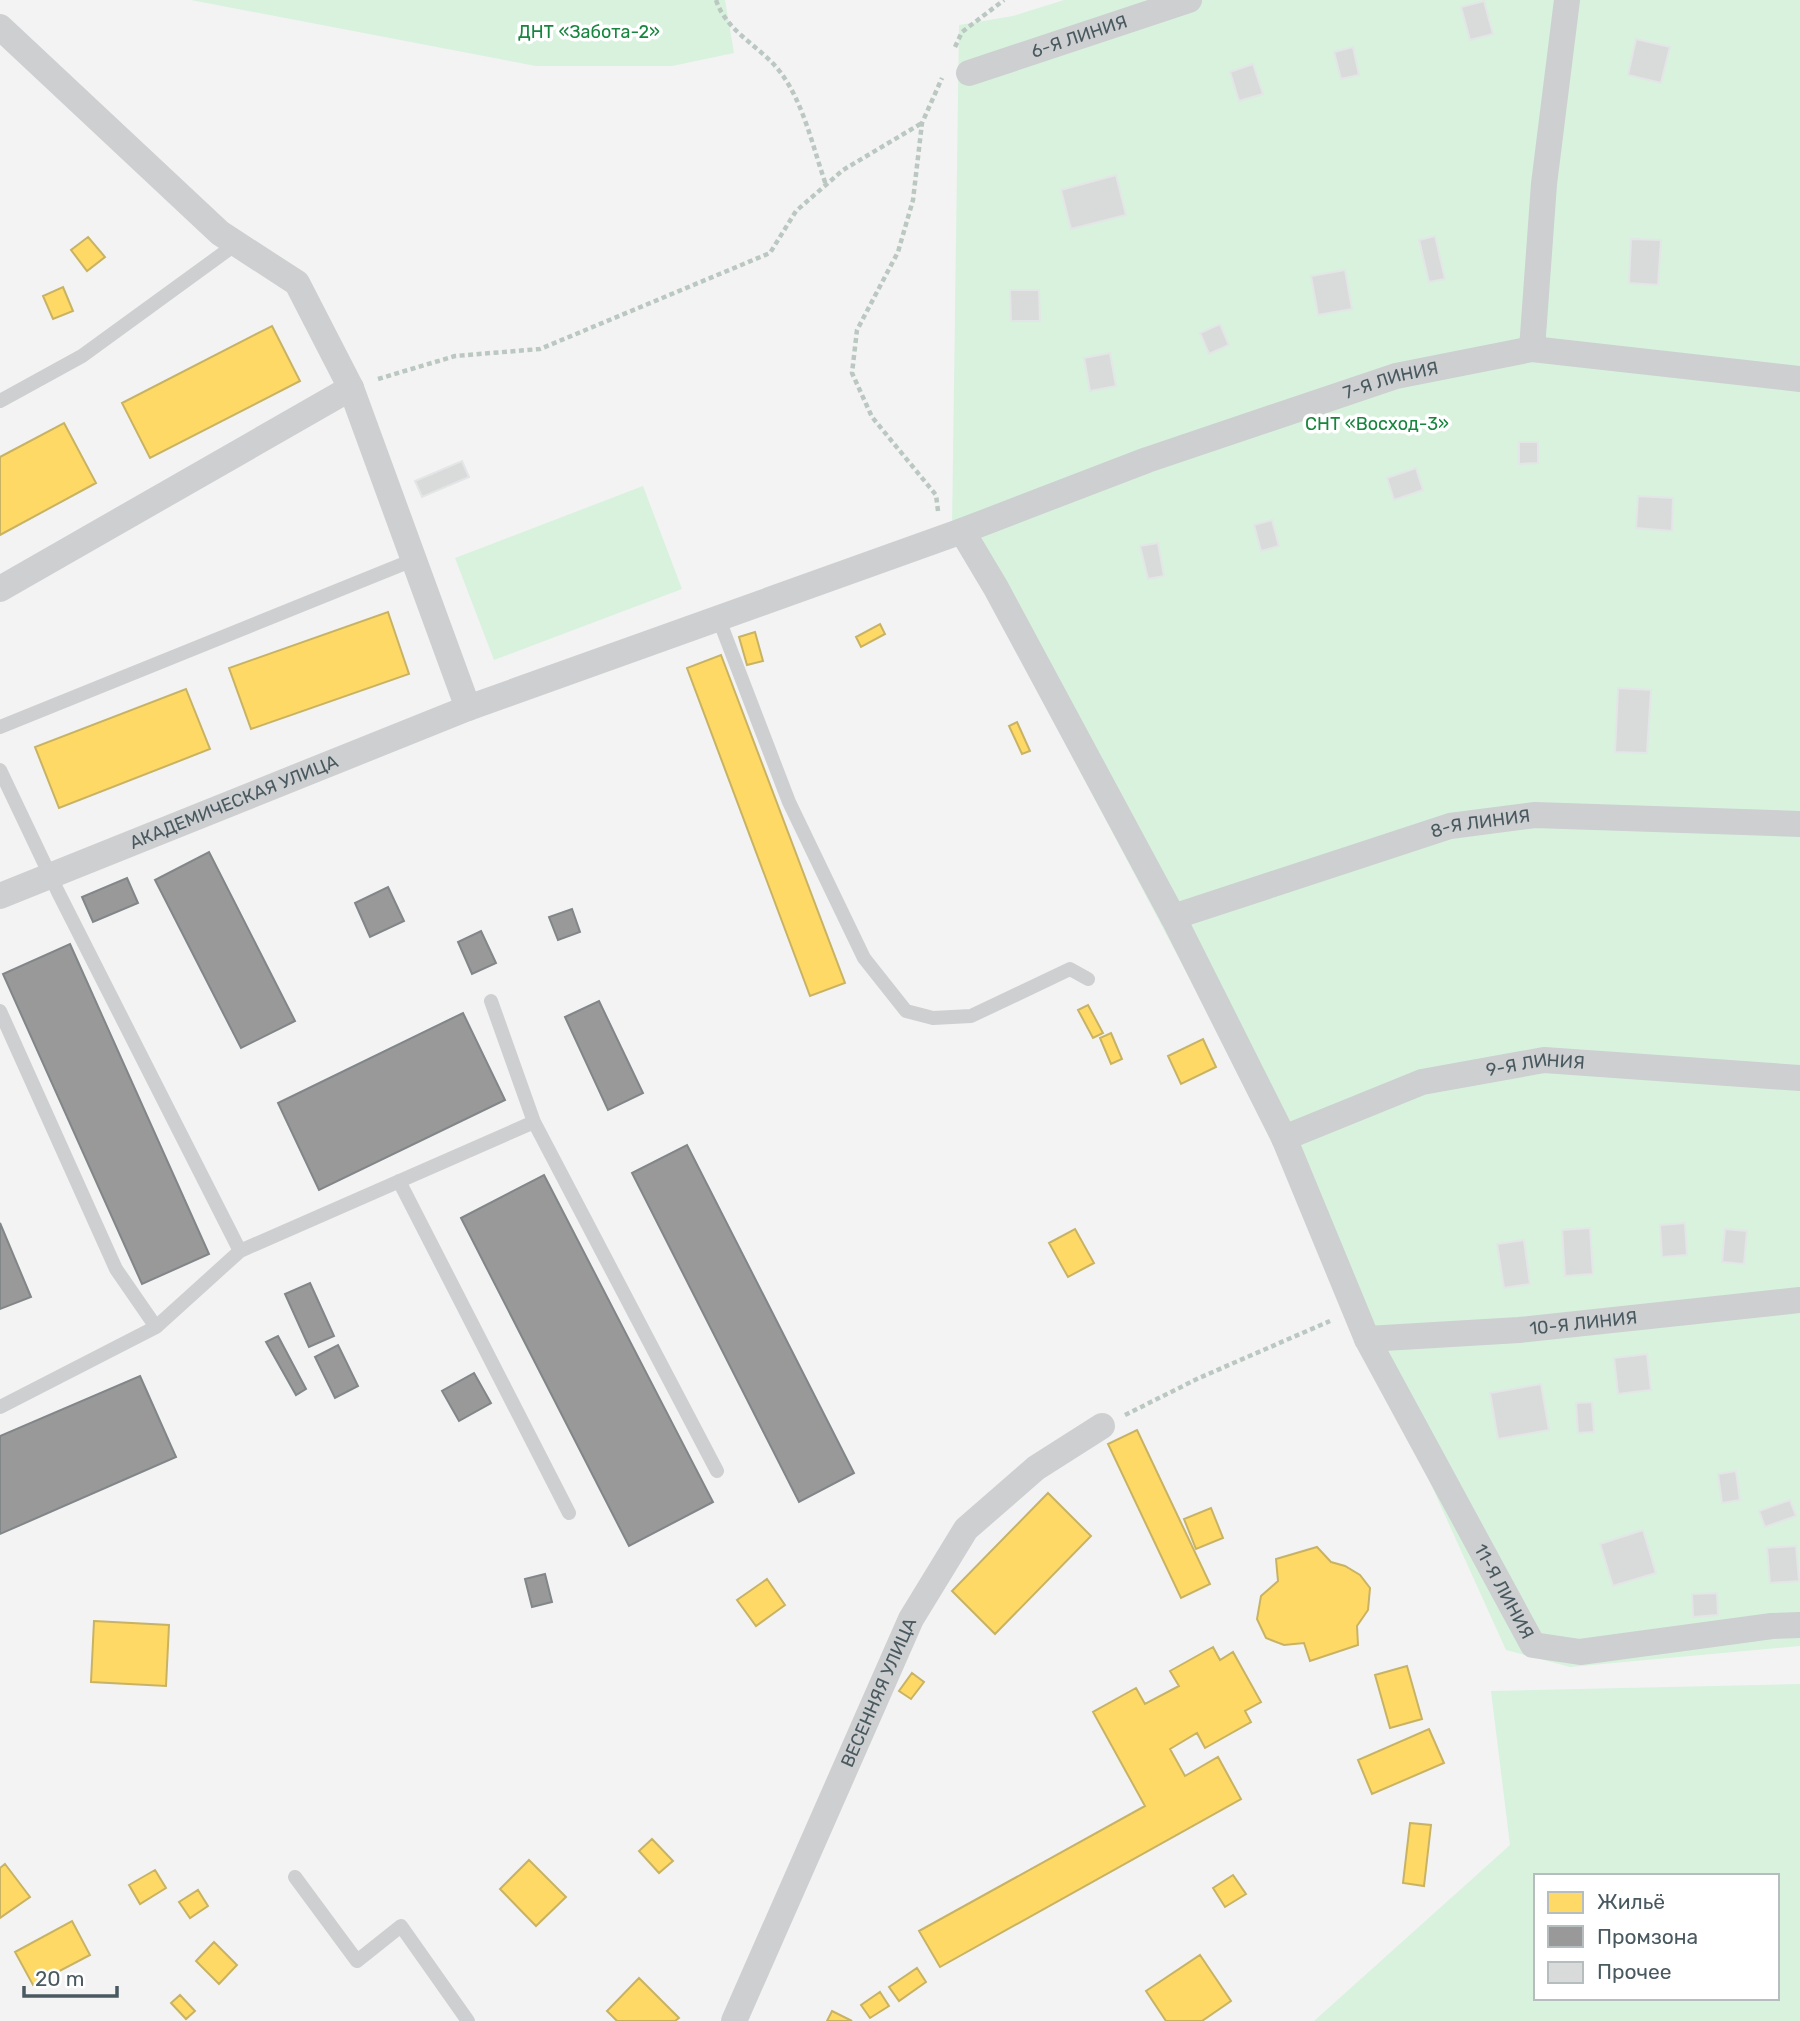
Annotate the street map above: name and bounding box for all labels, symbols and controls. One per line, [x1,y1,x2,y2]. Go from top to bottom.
street label: 6-Я ЛИНИЯ [1028,10,1130,63]
park label: ДНТ «Забота-2» [518,21,660,43]
street label: 7-Я ЛИНИЯ [1340,357,1440,404]
park label: СНТ «Восход-3» [1305,413,1449,435]
street label: АКАДЕМИЧЕСКАЯ УЛИЦА [126,750,341,854]
street label: 8-Я ЛИНИЯ [1428,805,1532,843]
street label: 9-Я ЛИНИЯ [1484,1049,1586,1081]
street label: 10-Я ЛИНИЯ [1528,1306,1638,1340]
street label: 11-Я ЛИНИЯ [1469,1540,1539,1643]
street label: ВЕСЕННЯЯ УЛИЦА [836,1614,921,1771]
legend [1534,1874,1779,2000]
text: Жильё [1597,1889,1665,1914]
text: Промзона [1597,1924,1698,1949]
scale bar [24,1954,117,1998]
text: Прочее [1597,1959,1672,1984]
text: 20 m [35,1966,84,1991]

